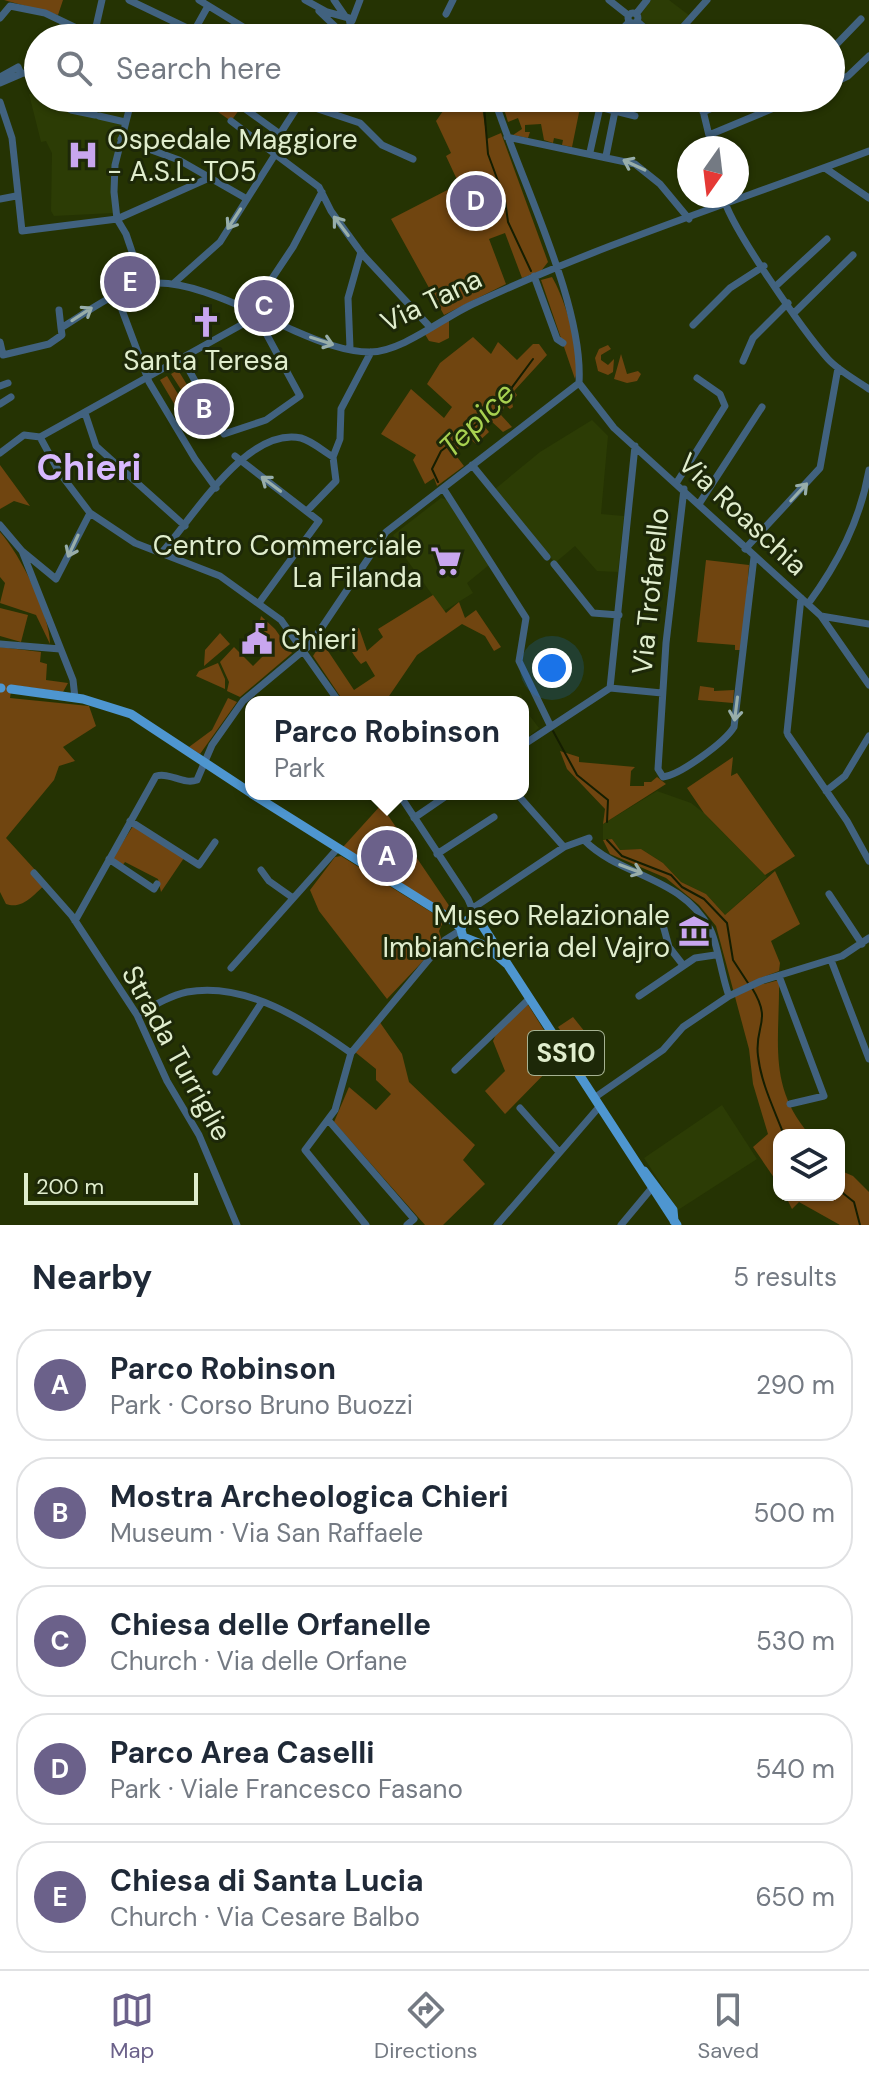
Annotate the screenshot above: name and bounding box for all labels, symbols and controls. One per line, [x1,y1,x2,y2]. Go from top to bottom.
search box [24,24,845,112]
icon: search [52,46,96,90]
text: Search here [116,49,282,88]
place label: Ospedale Maggiore - A.S.L. TO5 [107,121,358,190]
north arrow [677,136,749,208]
hospital icon: Ospedale Maggiore - A.S.L. TO5 [66,138,100,172]
one-way arrow [622,157,646,172]
pin: D [450,171,502,231]
one-way arrow [226,207,242,230]
one-way arrow [333,215,350,237]
pin: E [104,252,156,312]
street label: Via Tana [374,260,488,341]
pin: C [238,276,290,336]
church icon: Santa Teresa [189,305,223,339]
one-way arrow [71,306,93,323]
one-way arrow [309,334,335,349]
place label: Santa Teresa [123,342,289,379]
water label: Tepice [430,373,523,466]
pin: B [178,379,230,439]
district label: Chieri [37,444,141,491]
street label: Via Roaschia [670,445,815,584]
one-way arrow [261,476,282,493]
one-way arrow [789,483,808,502]
street label: Via Trofarello [623,506,678,676]
place label: Centro Commerciale La Filanda [153,527,422,596]
one-way arrow [65,533,80,557]
supermarket icon: Centro Commerciale La Filanda [429,544,463,578]
place label: Chieri [281,621,357,658]
public building icon: Chieri [240,622,274,656]
your location [532,648,572,688]
one-way arrow [729,695,744,722]
popup [245,696,529,800]
text: Parco Robinson [274,712,500,751]
text: Park [274,751,325,785]
pin: A [361,826,413,886]
one-way arrow [618,863,643,877]
place label: Museo Relazionale Imbiancheria del Vajro [382,897,670,966]
museum icon: Museo Relazionale Imbiancheria del Vajro [677,914,711,948]
street label: Strada Turriglie [113,959,240,1148]
road number: SS10 [528,1031,604,1075]
map controls [773,1129,845,1201]
button: layers [773,1129,845,1201]
scale bar [24,1169,198,1205]
text: 200 m [36,1172,104,1201]
text: Nearby [32,1255,152,1300]
text: 5 results [733,1260,837,1294]
text: Parco Robinson [110,1349,336,1388]
text: A [51,1368,69,1402]
text: 290 m [756,1368,835,1402]
text: Park · Corso Bruno Buozzi [110,1388,413,1422]
text: Mostra Archeologica Chieri [110,1477,508,1516]
text: B [52,1496,68,1530]
text: 500 m [753,1496,835,1530]
text: Museum · Via San Raffaele [110,1516,423,1550]
text: Chiesa delle Orfanelle [110,1605,431,1644]
text: C [50,1624,70,1658]
text: 530 m [756,1624,835,1658]
text: Church · Via delle Orfane [110,1644,407,1678]
text: Parco Area Caselli [110,1733,375,1772]
text: D [51,1752,69,1786]
text: 540 m [755,1752,835,1786]
text: Park · Viale Francesco Fasano [110,1772,463,1806]
text: Chiesa di Santa Lucia [110,1861,424,1900]
text: E [52,1880,68,1914]
text: 650 m [755,1880,835,1914]
text: Church · Via Cesare Balbo [110,1900,420,1934]
tab: Map [110,1988,154,2065]
tab: Directions [374,1988,478,2065]
tab: Saved [697,1988,759,2065]

